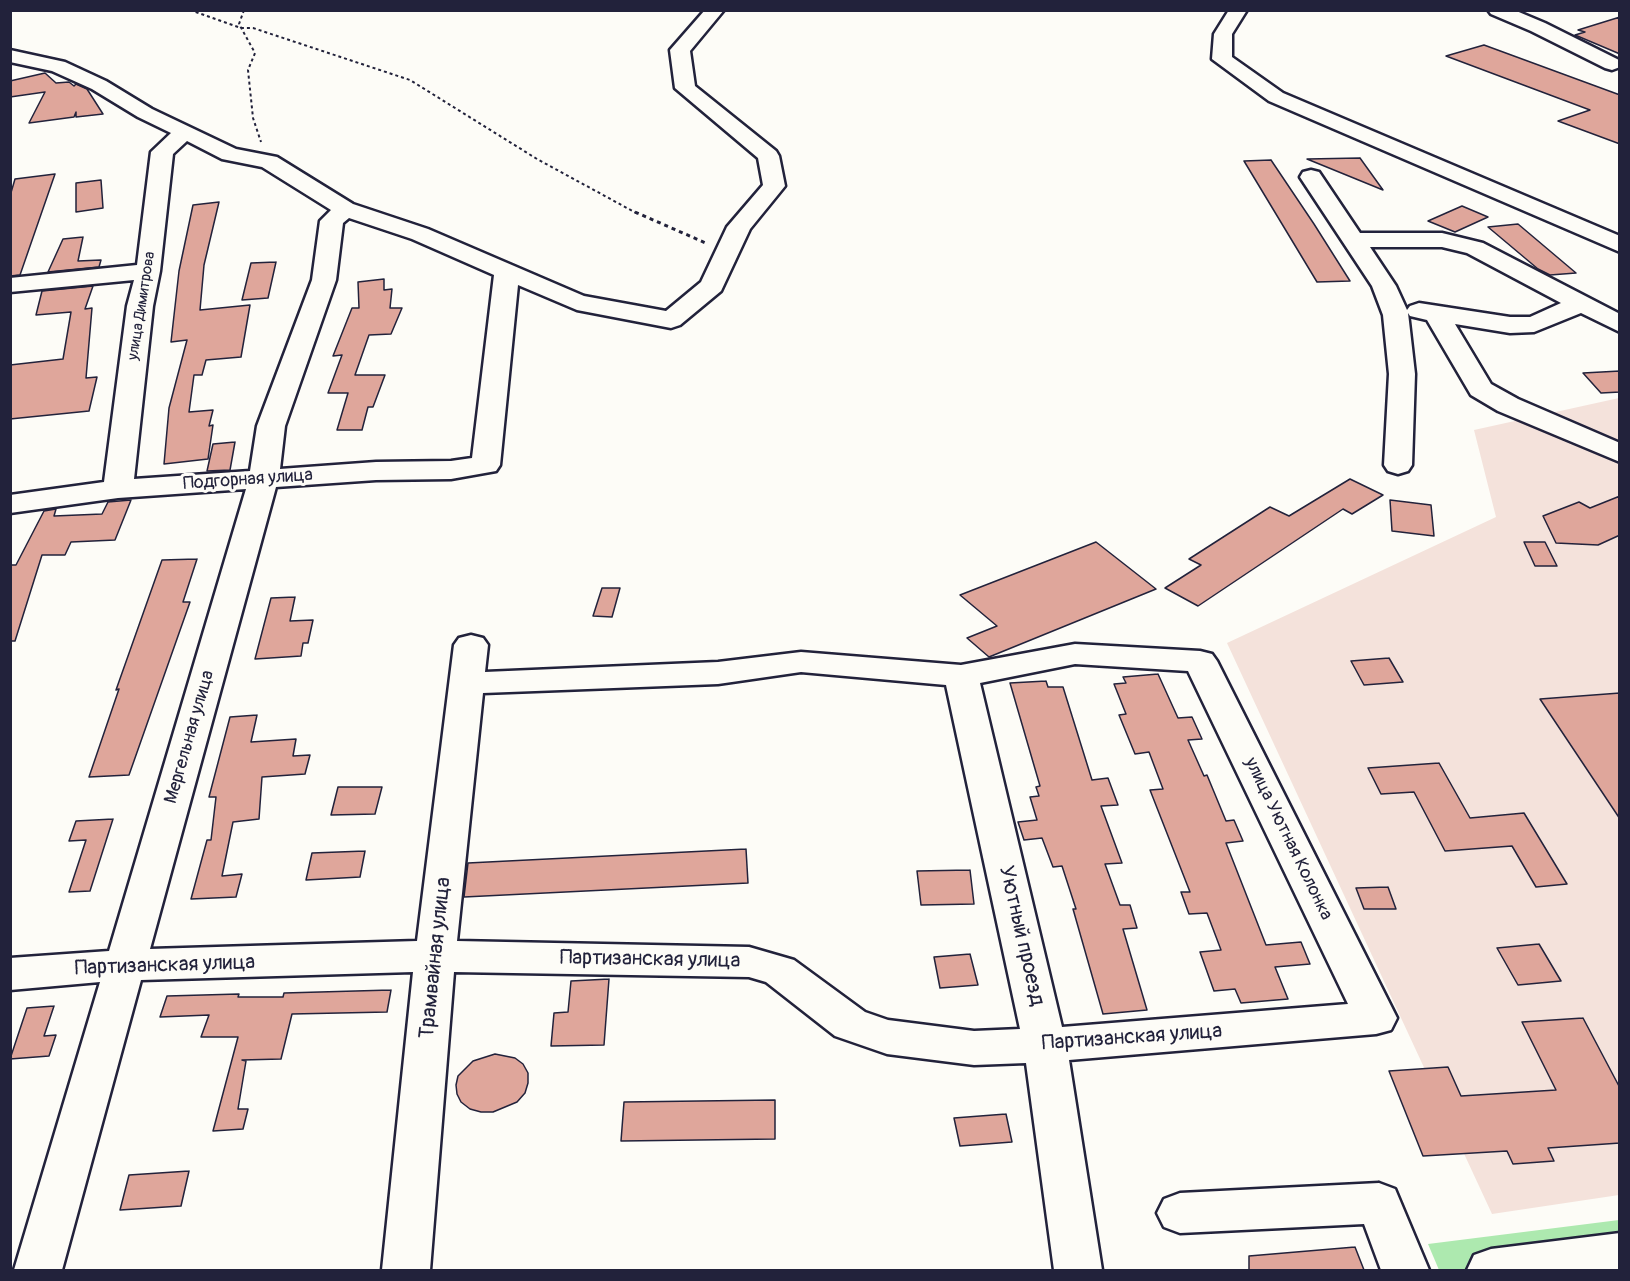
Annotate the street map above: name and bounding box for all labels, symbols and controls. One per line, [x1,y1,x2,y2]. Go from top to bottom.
street label: улица Димитрова [125,250,159,362]
street label: Подгорная улица [182,465,314,495]
street label: Мергельная улица [161,668,219,806]
street label: улица Уютная Колонка [1239,754,1337,924]
street label: Уютный проезд [993,863,1049,1009]
street label: Трамвайная улица [415,876,457,1040]
street label: Партизанская улица [560,946,740,974]
street label: Партизанская улица [74,950,256,982]
street label: Партизанская улица [1041,1019,1223,1057]

